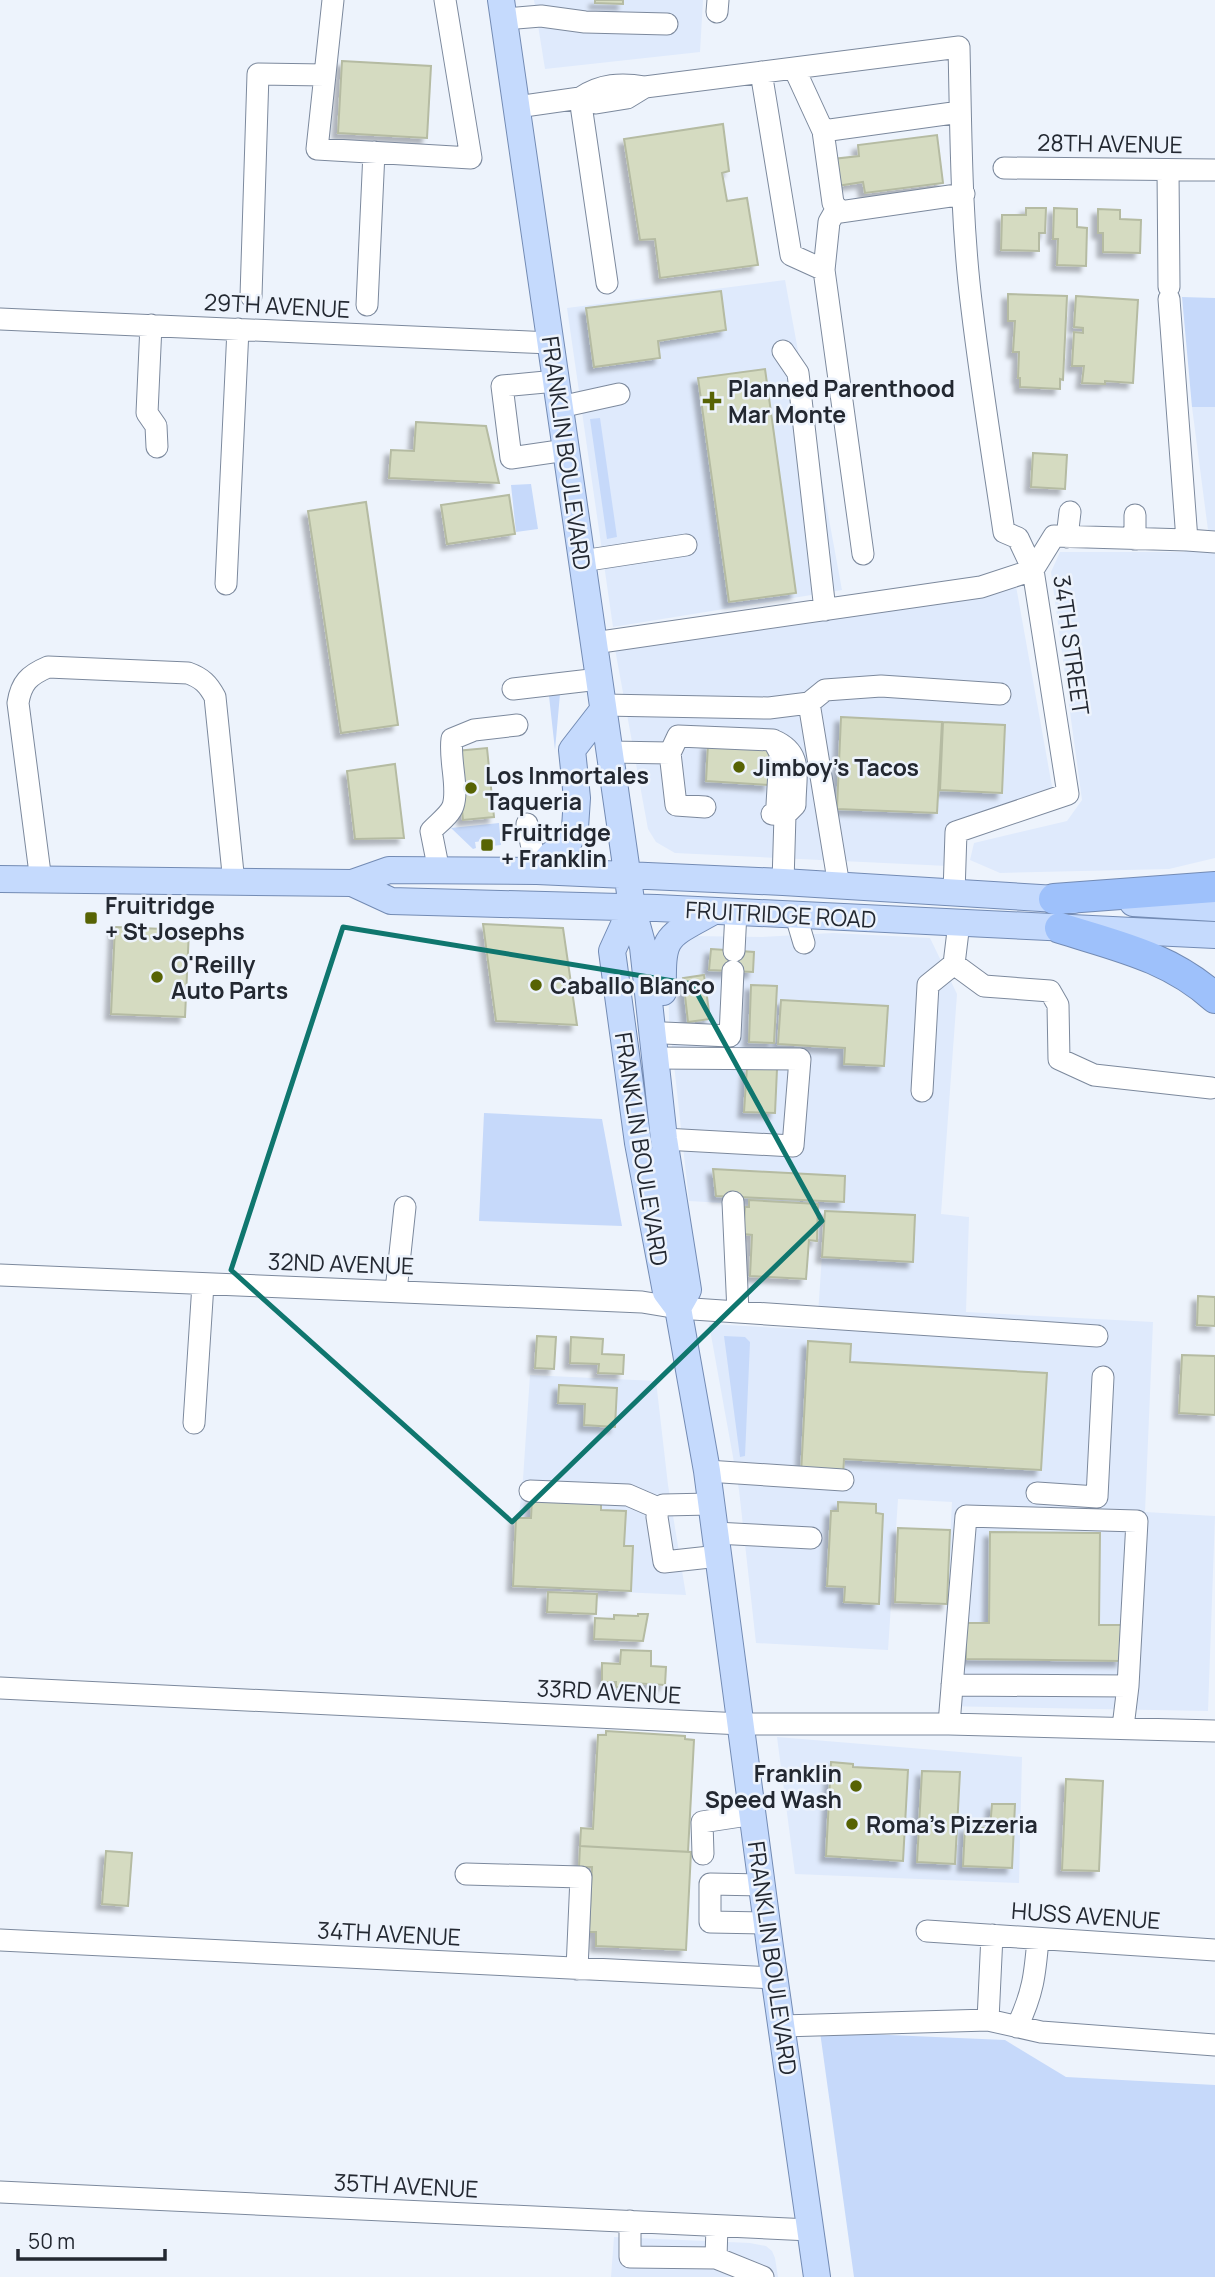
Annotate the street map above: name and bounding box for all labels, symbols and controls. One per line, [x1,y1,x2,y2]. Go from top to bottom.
street label: 28TH AVENUE [1037,126,1183,160]
street label: 29TH AVENUE [203,285,351,325]
street label: FRANKLIN BOULEVARD [535,334,599,572]
place label: Planned Parenthood Mar Monte [728,372,955,430]
marker: Planned Parenthood Mar Monte [702,391,722,411]
street label: 34TH STREET [1046,573,1098,717]
place label: Jimboy's Tacos [753,751,919,783]
place label: Los Inmortales Taqueria [485,759,649,817]
marker: Jimboy's Tacos [731,759,747,775]
marker: Los Inmortales Taqueria [463,780,479,796]
place label: Fruitridge + Franklin [501,816,611,874]
marker: Fruitridge + Franklin [479,837,495,853]
place label: Fruitridge + St Josephs [105,889,245,947]
street label: FRUITRIDGE ROAD [685,893,877,935]
marker: Fruitridge + St Josephs [83,910,99,926]
place label: O'Reilly Auto Parts [171,948,288,1006]
marker: O'Reilly Auto Parts [149,969,165,985]
place label: Caballo Blanco [550,969,715,1001]
marker: Caballo Blanco [528,977,544,993]
street label: FRANKLIN BOULEVARD [608,1030,676,1268]
street label: 32ND AVENUE [267,1244,415,1282]
street label: 33RD AVENUE [536,1671,682,1711]
place label: Franklin Speed Wash [705,1757,842,1815]
marker: Franklin Speed Wash [848,1778,864,1794]
place label: Roma's Pizzeria [866,1808,1038,1840]
marker: Roma's Pizzeria [844,1816,860,1832]
street label: FRANKLIN BOULEVARD [741,1839,805,2077]
street label: HUSS AVENUE [1010,1894,1162,1936]
street label: 34TH AVENUE [316,1913,462,1953]
street label: 35TH AVENUE [333,2165,479,2205]
scale bar [18,2218,164,2262]
text: 50 m [28,2227,75,2255]

